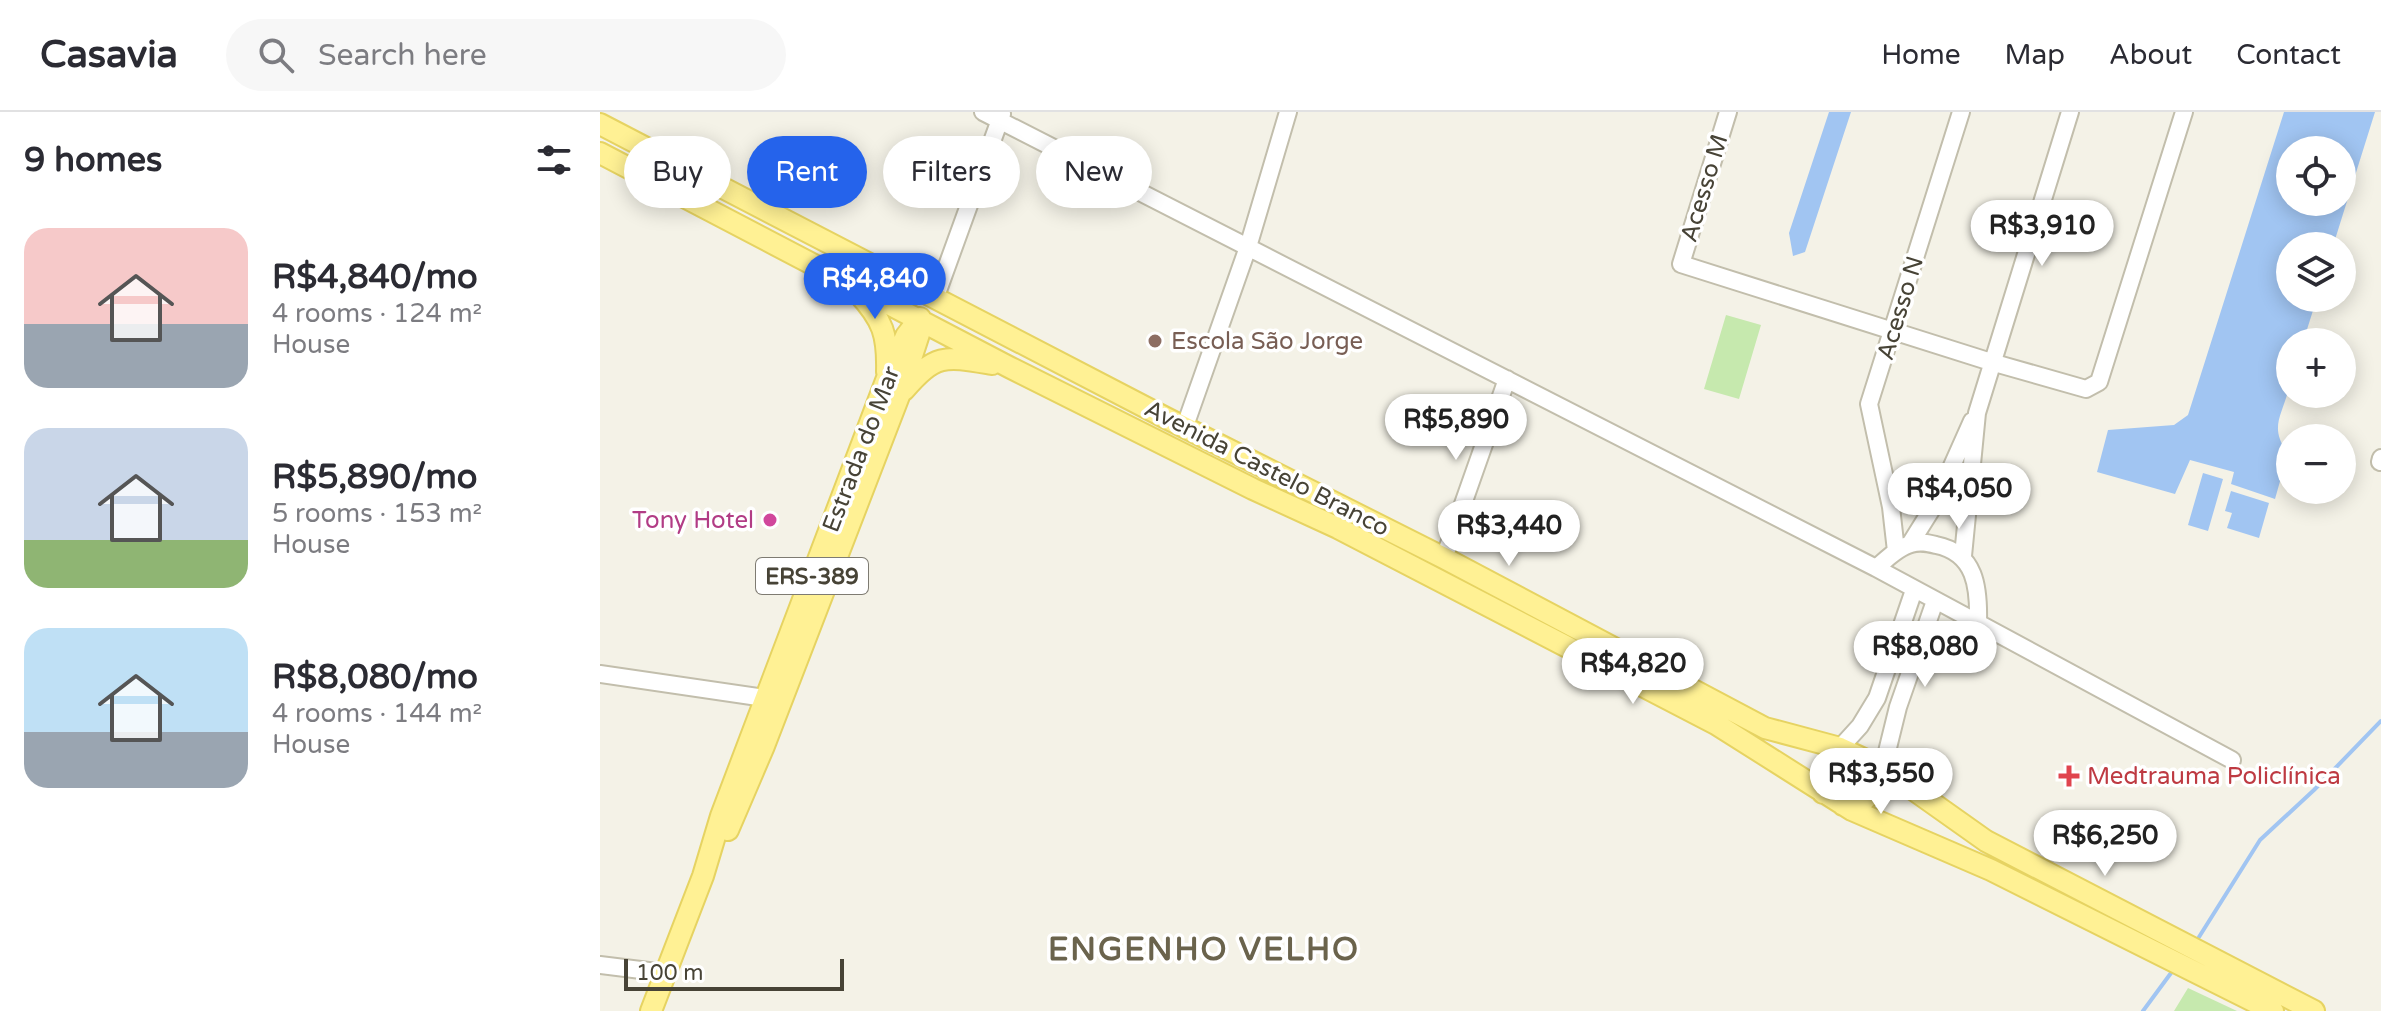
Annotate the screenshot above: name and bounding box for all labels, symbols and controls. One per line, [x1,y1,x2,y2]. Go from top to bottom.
search box [226,19,786,91]
text: Casavia [40,32,178,78]
icon: search [254,33,298,77]
text: Search here [318,37,487,74]
text: Home [1881,38,1961,72]
text: Map [2005,38,2065,72]
text: About [2109,38,2192,72]
text: Contact [2236,38,2341,72]
street label: Acesso M [1674,131,1735,245]
chip: Buy [624,136,731,208]
chip: Rent [747,136,867,208]
chip: Filters [883,136,1020,208]
chip: New [1036,136,1152,208]
map controls [2276,136,2356,504]
button: locate [2276,136,2356,216]
icon: filters [532,138,576,182]
text: 9 homes [24,140,162,181]
pin: R$3,910 [1968,200,2116,268]
text: R$3,910 [1989,210,2095,241]
button: layers [2276,232,2356,312]
pin: R$4,840 [801,253,949,321]
street label: Acesso N [1871,253,1930,364]
text: R$4,840/mo [272,257,478,298]
icon: home [88,260,184,356]
text: R$4,840 [822,263,928,294]
text: 4 rooms · 124 m² [272,298,482,329]
place label: Escola São Jorge [1171,327,1363,356]
button: + [2276,328,2356,408]
text: House [272,329,350,360]
marker: Escola São Jorge [1146,332,1164,350]
street label: Estrada do Mar [817,361,907,536]
street label: Avenida Castelo Branco [1140,394,1394,543]
pin: R$5,890 [1382,394,1530,462]
text: R$5,890 [1403,404,1509,435]
button: − [2276,424,2356,504]
text: R$5,890/mo [272,457,477,498]
icon: home [88,460,184,556]
pin: R$4,050 [1885,463,2033,531]
text: R$4,050 [1906,473,2012,504]
text: 5 rooms · 153 m² [272,498,482,529]
pin: R$3,440 [1435,500,1583,568]
place label: Tony Hotel [632,506,754,535]
text: R$3,440 [1456,510,1562,541]
marker: Tony Hotel [761,511,779,529]
text: House [272,529,350,560]
road number: ERS-389 [756,558,868,594]
pin: R$8,080 [1851,621,1999,689]
text: R$8,080 [1872,631,1978,662]
pin: R$4,820 [1559,638,1707,706]
text: R$4,820 [1580,648,1686,679]
text: R$8,080/mo [272,657,478,698]
icon: home [88,660,184,756]
text: 4 rooms · 144 m² [272,698,482,729]
text: House [272,729,350,760]
pin: R$3,550 [1807,748,1955,816]
text: R$3,550 [1828,758,1934,789]
place label: Medtrauma Policlínica [2087,762,2341,791]
marker: Medtrauma Policlínica [2058,765,2080,787]
pin: R$6,250 [2031,810,2179,878]
text: R$6,250 [2052,820,2158,851]
district label: ENGENHO VELHO [1048,931,1360,969]
scale bar [624,955,844,991]
text: 100 m [636,960,703,986]

